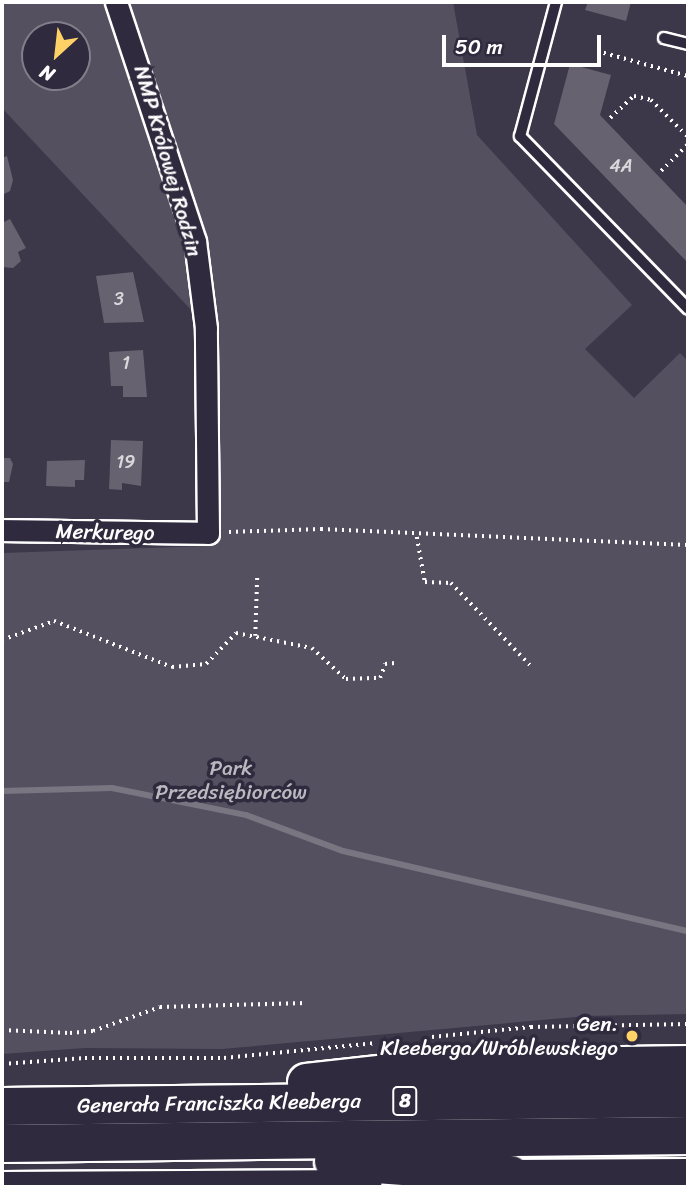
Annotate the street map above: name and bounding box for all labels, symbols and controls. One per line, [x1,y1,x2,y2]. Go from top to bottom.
north arrow [21,21,91,91]
scale bar [445,21,604,65]
text: 50 m [455,28,503,66]
text: N [34,56,61,91]
street label: NMP Królowej Rodzin [129,62,207,260]
house number: 4A [609,155,633,177]
house number: 3 [114,288,124,310]
house number: 1 [122,352,130,374]
house number: 19 [117,451,135,473]
street label: Merkurego [55,519,155,545]
park label: Park Przedsiębiorców [155,755,307,805]
place label: Gen. Kleeberga/Wróblewskiego [380,1011,618,1061]
marker: Gen. Kleeberga/Wróblewskiego [624,1028,640,1044]
road number: 8 [391,1086,419,1116]
street label: Generała Franciszka Kleeberga [77,1088,361,1118]

